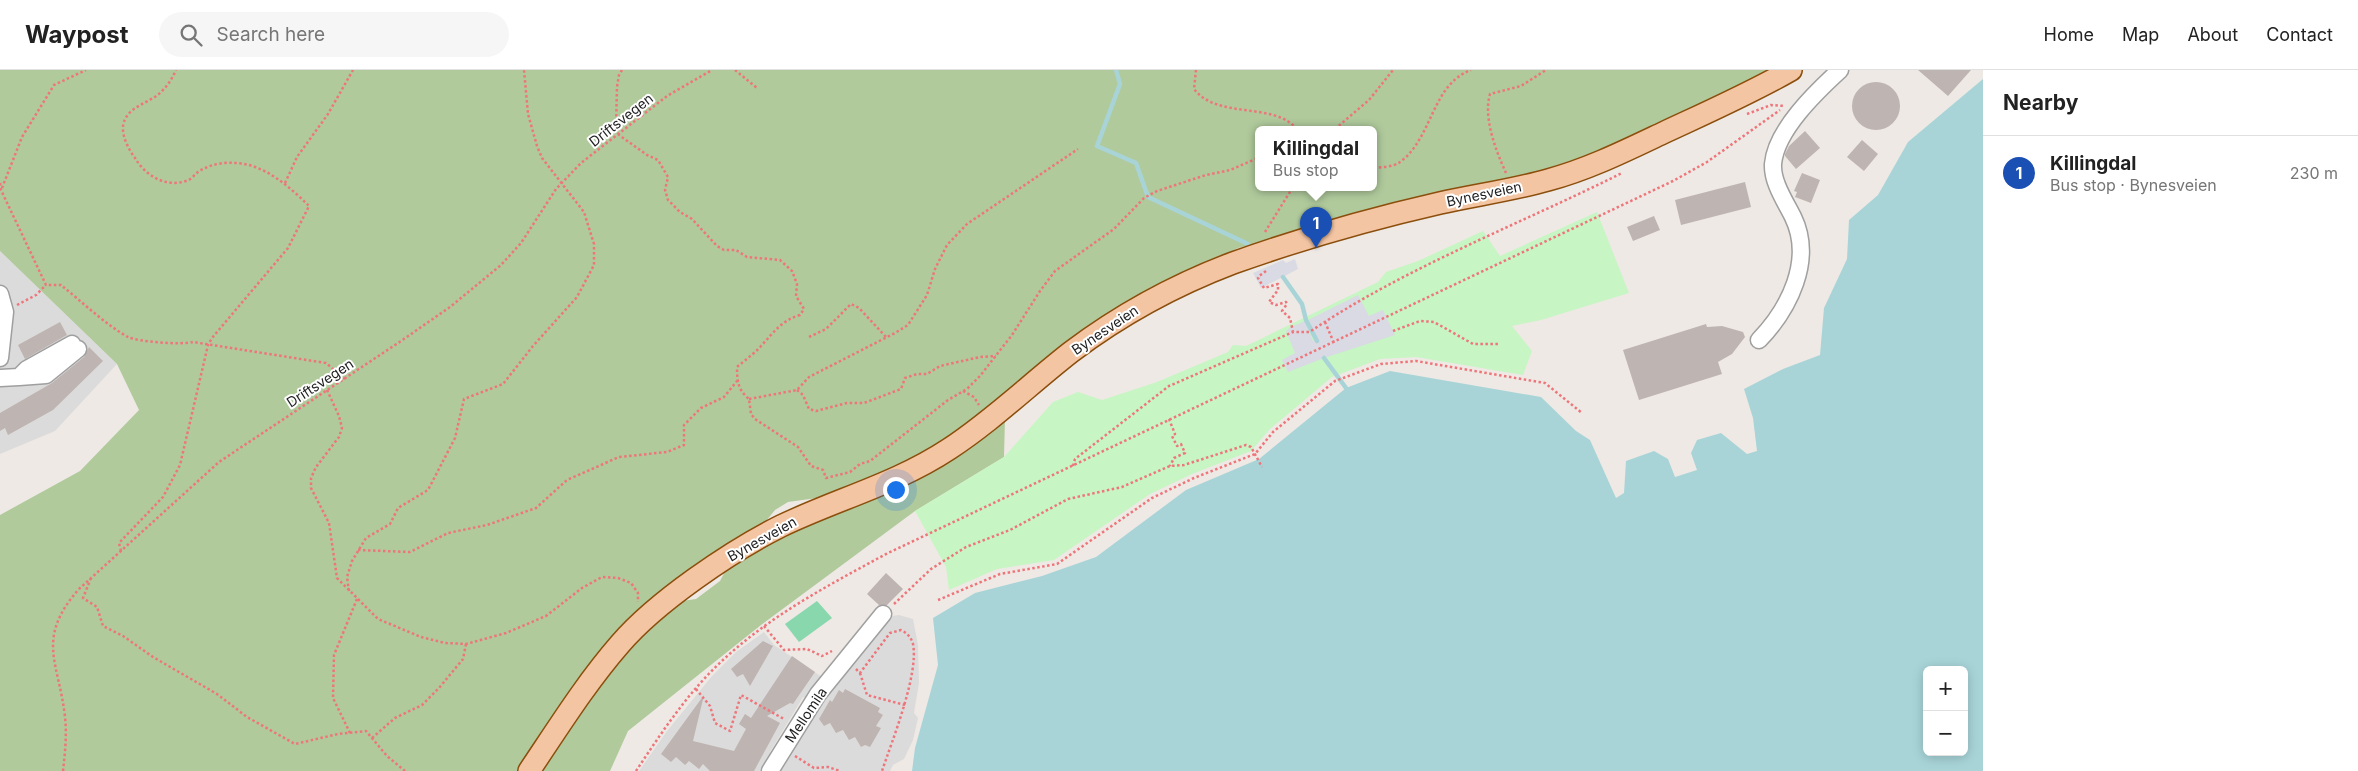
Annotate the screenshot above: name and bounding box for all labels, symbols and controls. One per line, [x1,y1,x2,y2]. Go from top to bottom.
search box [159,12,509,57]
text: Waypost [25,20,129,49]
icon: search [177,21,205,49]
text: Search here [217,23,325,46]
text: Home [2044,24,2094,45]
text: Map [2122,24,2159,45]
text: About [2187,24,2238,45]
text: Contact [2266,24,2333,45]
street label: Driftsvegen [585,89,656,150]
text: Nearby [2003,90,2078,115]
popup [1255,126,1377,191]
text: Killingdal [1273,137,1359,160]
text: Killingdal [2050,152,2136,175]
text: Bus stop [1273,160,1339,180]
text: 1 [2016,163,2022,183]
text: 230 m [2290,163,2338,183]
text: Bus stop · Bynesveien [2050,175,2217,195]
street label: Bynesveien [1445,177,1523,210]
pin: 1 [1300,207,1332,248]
street label: Bynesveien [1068,301,1141,358]
street label: Driftsvegen [283,355,356,410]
your location [883,477,909,503]
street label: Bynesveien [724,513,799,565]
map controls [1923,666,1968,756]
button: + [1923,666,1968,711]
street label: Mellomila [781,684,830,746]
button: − [1923,711,1968,756]

